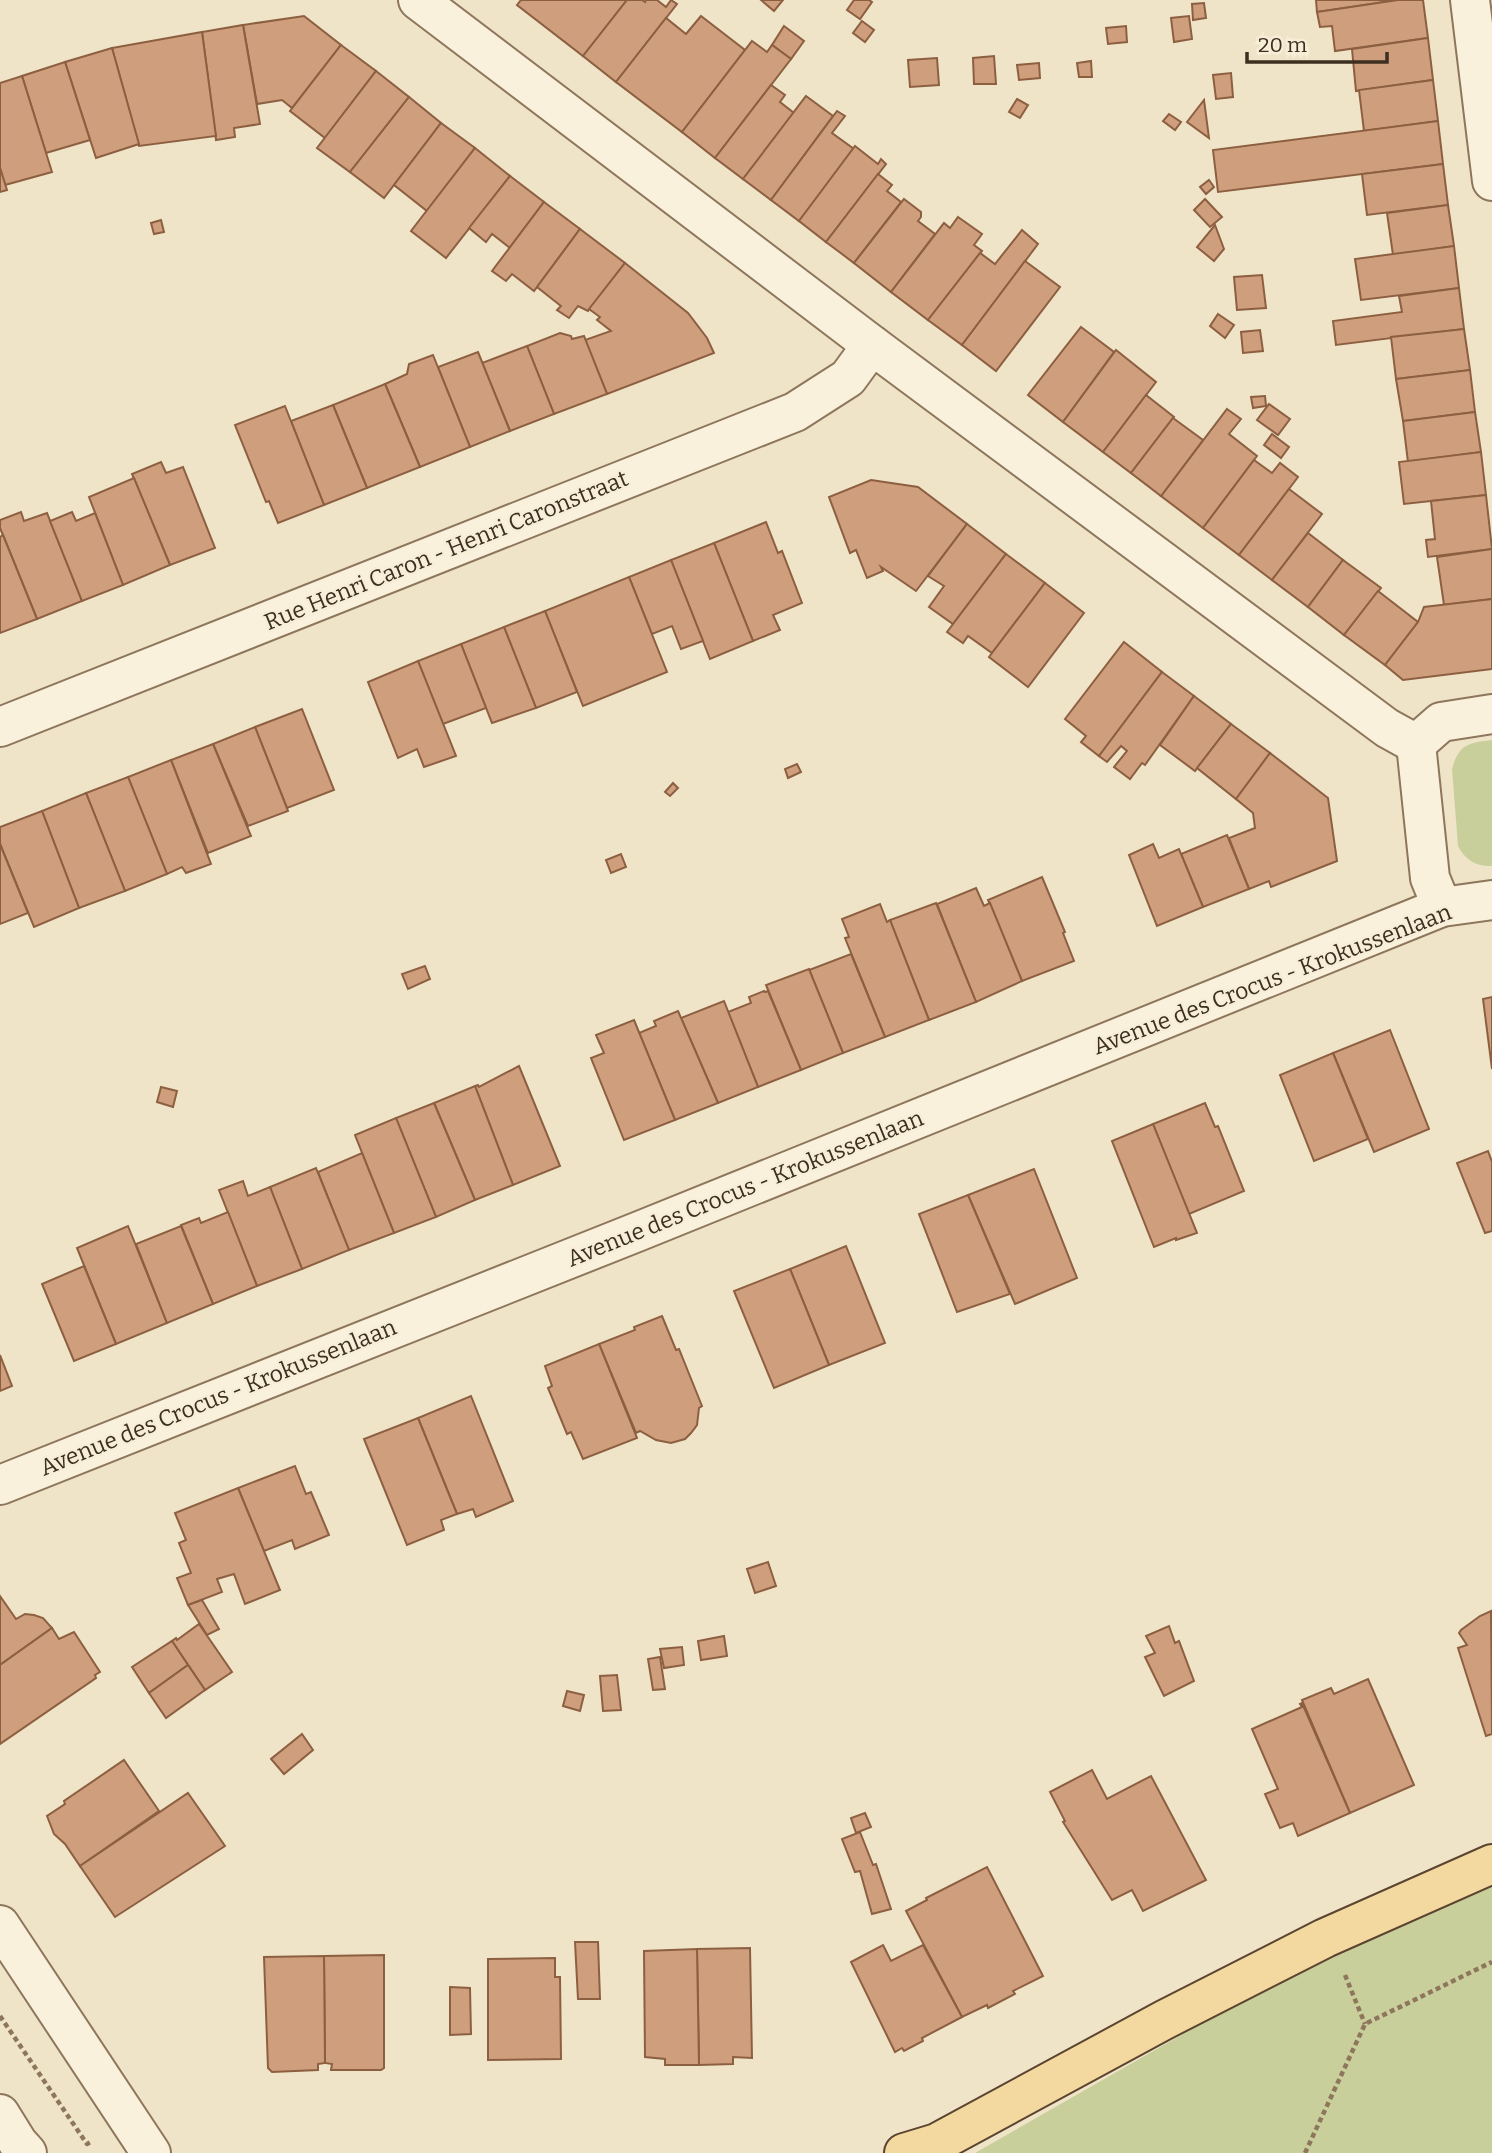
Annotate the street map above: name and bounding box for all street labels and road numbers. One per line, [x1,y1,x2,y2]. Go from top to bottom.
street label: Rue Henri Caron - Henri Caronstraat [260,464,632,636]
street label: Avenue des Crocus - Krokussenlaan [1089,897,1456,1060]
street label: Avenue des Crocus - Krokussenlaan [563,1103,928,1272]
street label: Avenue des Crocus - Krokussenlaan [36,1312,401,1481]

